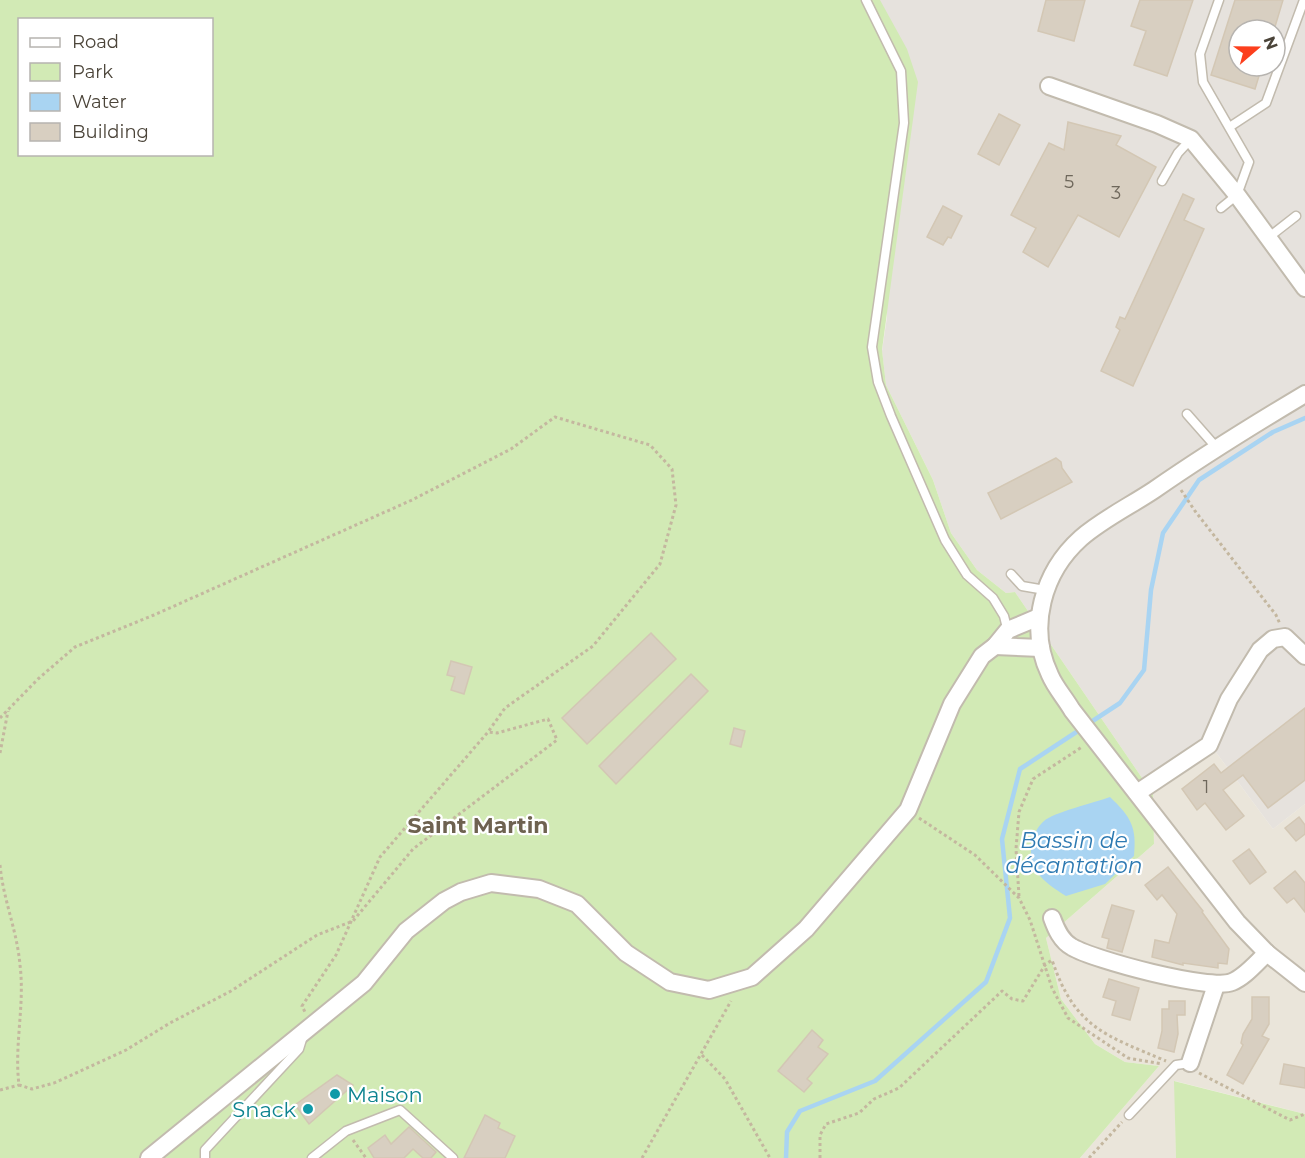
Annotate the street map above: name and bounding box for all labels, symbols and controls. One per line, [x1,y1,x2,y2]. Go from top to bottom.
legend [18,18,213,156]
north arrow [1227,18,1287,78]
text: Road [72,31,119,53]
text: N [1259,34,1282,52]
text: Park [72,61,113,83]
text: Water [72,91,127,113]
text: Building [72,121,149,143]
house number: 5 [1064,171,1074,193]
house number: 3 [1111,182,1121,204]
house number: 1 [1203,776,1209,798]
district label: Saint Martin [407,812,549,839]
water label: Bassin de décantation [1005,827,1143,879]
place label: Maison [347,1082,423,1107]
marker: Maison [328,1087,342,1101]
place label: Snack [232,1097,296,1122]
marker: Snack [301,1102,315,1116]

